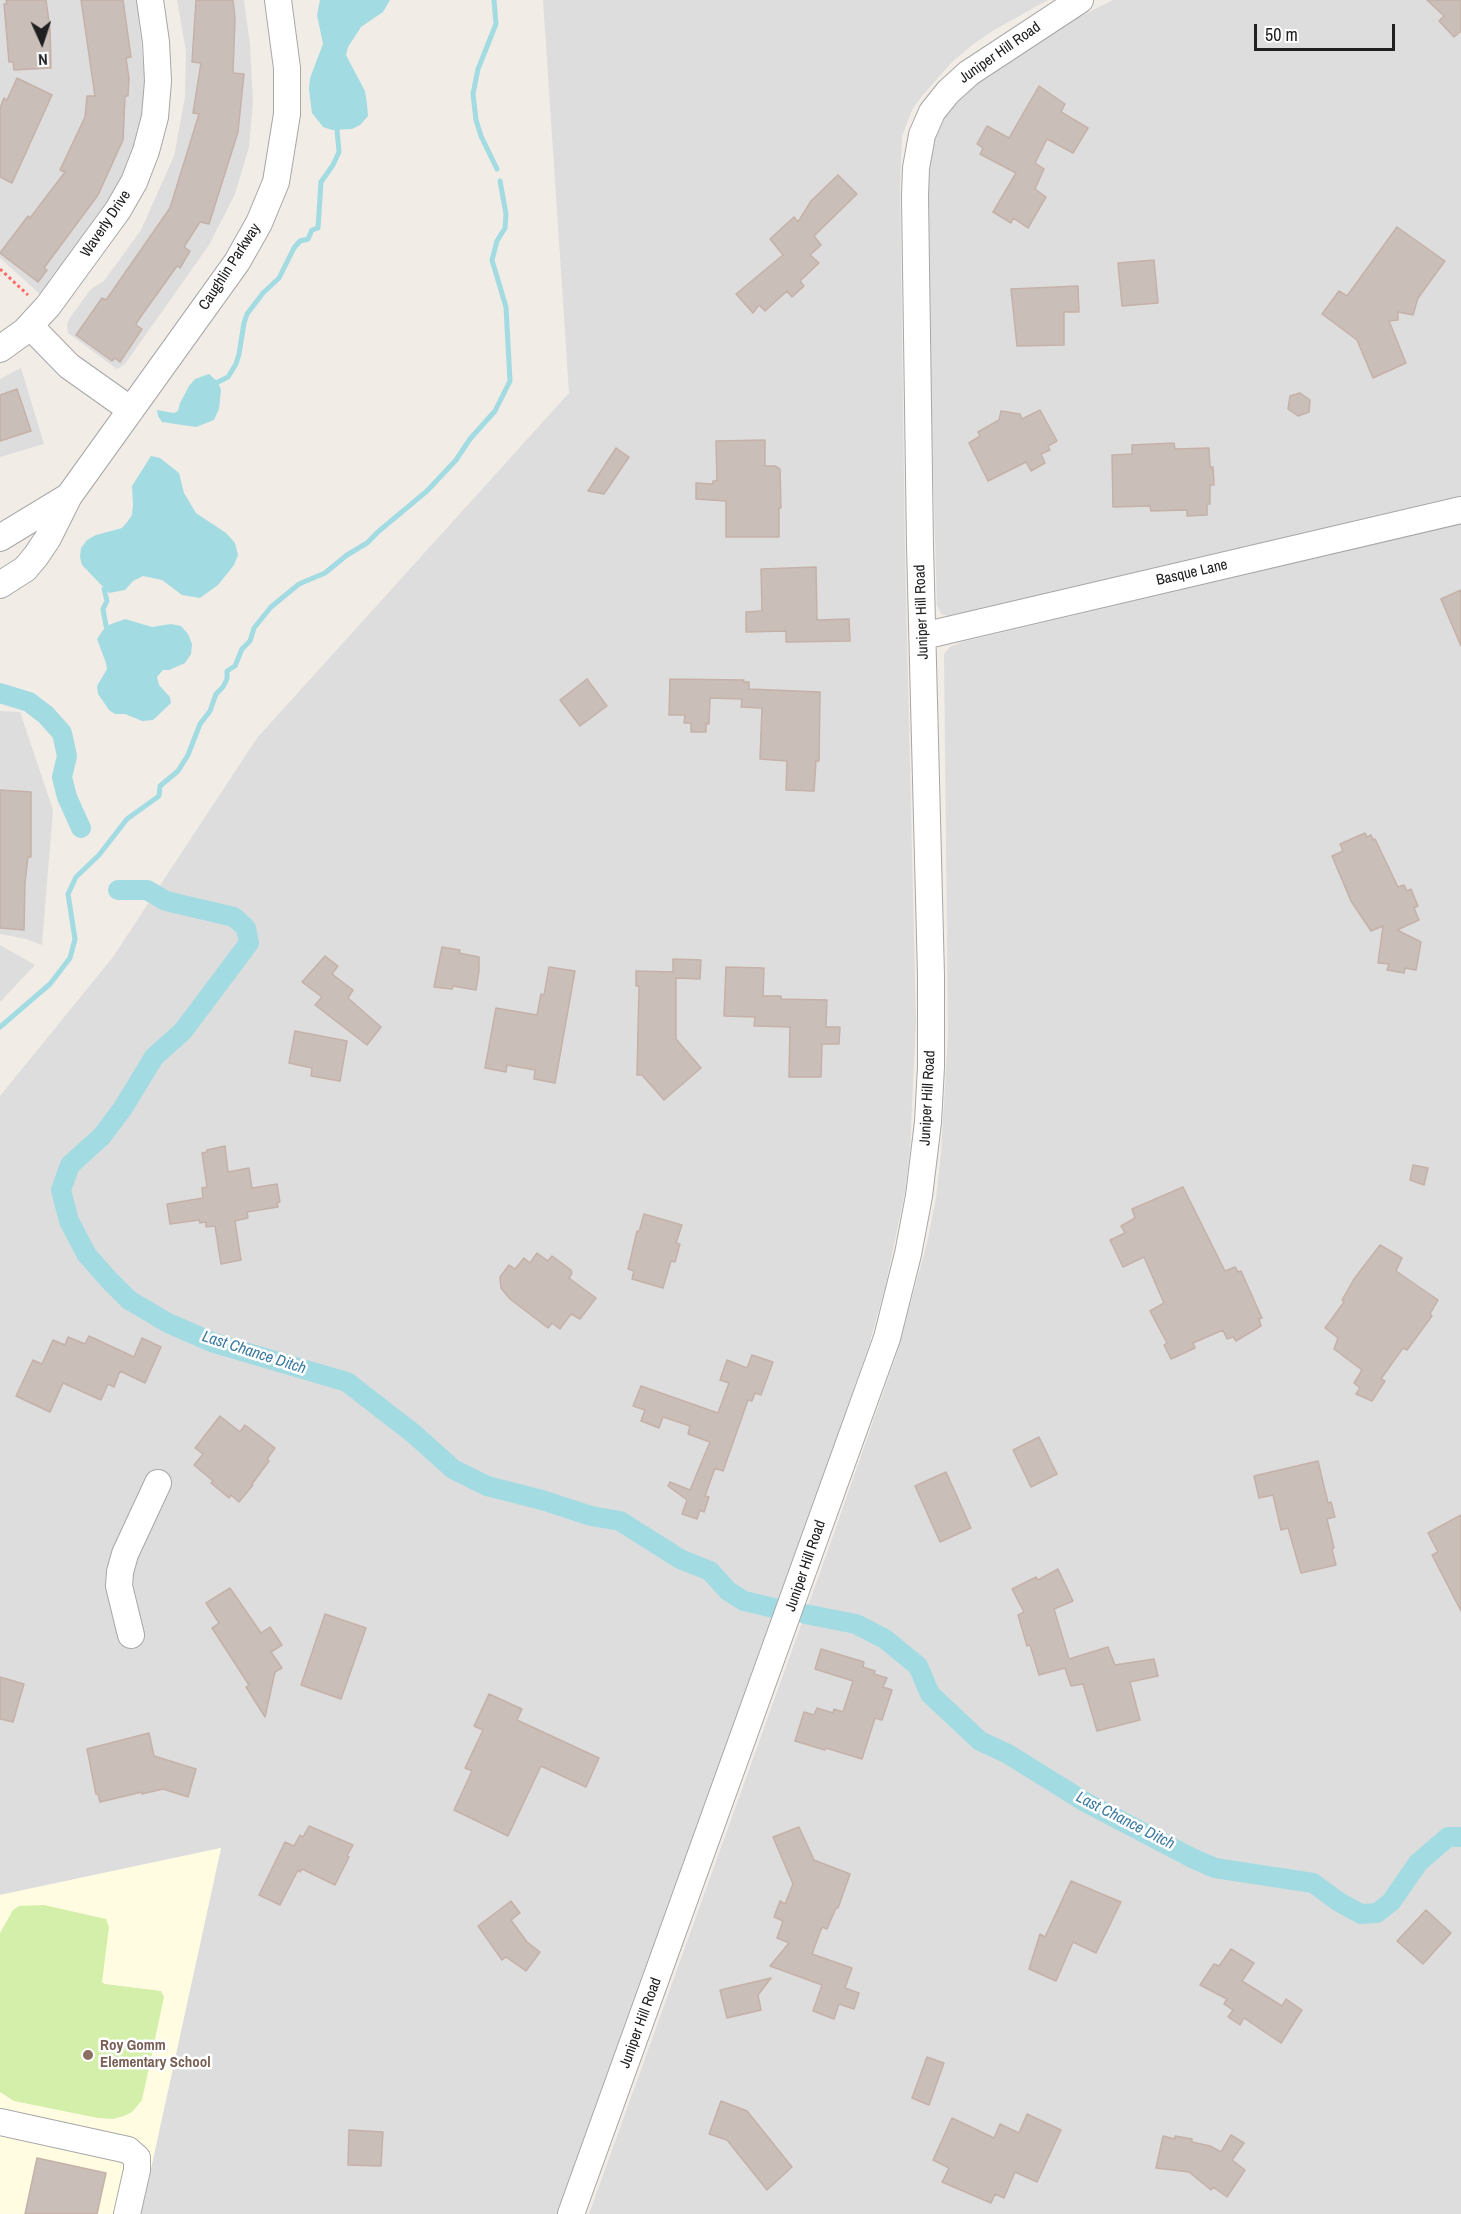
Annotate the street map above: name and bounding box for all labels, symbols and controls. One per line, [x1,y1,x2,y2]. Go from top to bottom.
north arrow [12,12,72,72]
scale bar [1257,12,1398,50]
street label: Juniper Hill Road [956,18,1044,88]
text: 50 m [1265,22,1298,47]
text: N [38,49,48,71]
street label: Waverly Drive [77,187,135,261]
street label: Caughlin Parkway [195,220,265,314]
street label: Basque Lane [1155,556,1229,590]
street label: Juniper Hill Road [911,564,933,660]
street label: Juniper Hill Road [917,1050,939,1146]
water label: Last Chance Ditch [200,1327,308,1379]
street label: Juniper Hill Road [782,1518,830,1614]
water label: Last Chance Ditch [1073,1788,1177,1854]
street label: Juniper Hill Road [616,1975,666,2071]
place label: Roy Gomm Elementary School [100,2037,211,2072]
marker: Roy Gomm Elementary School [81,2048,95,2062]

